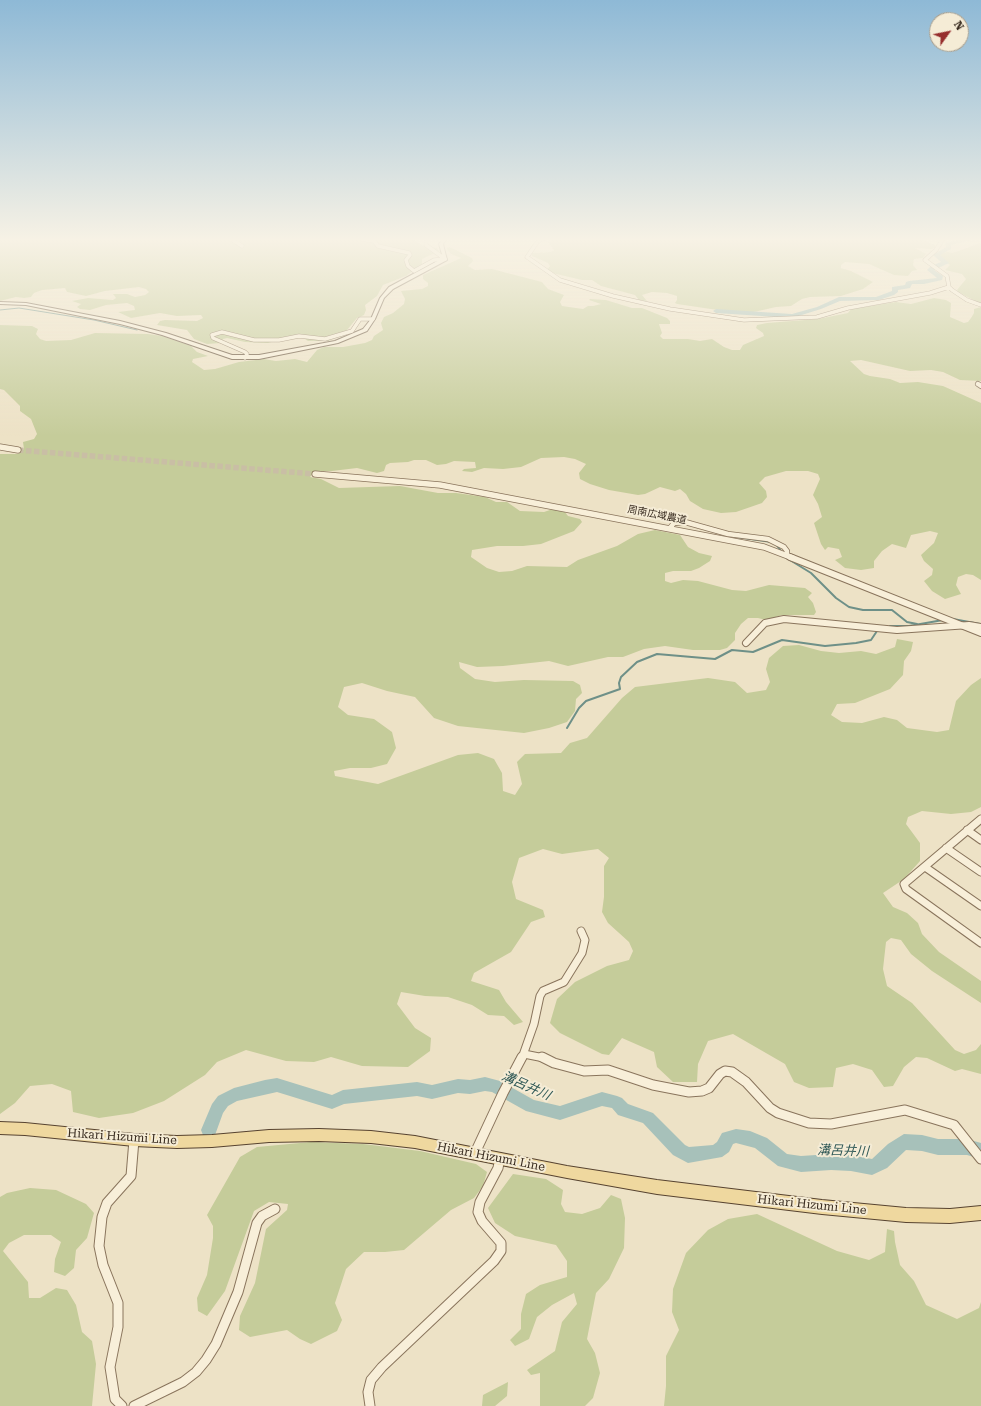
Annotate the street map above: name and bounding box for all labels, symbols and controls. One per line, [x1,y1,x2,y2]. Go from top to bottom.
north arrow [929,12,969,52]
text: N [951,19,966,33]
street label: 周南広域農道 [626,503,688,527]
water label: 溝呂井川 [499,1068,553,1104]
street label: Hikari Hizumi Line [67,1126,177,1148]
street label: Hikari Hizumi Line [436,1139,546,1175]
water label: 溝呂井川 [817,1142,869,1160]
street label: Hikari Hizumi Line [757,1192,867,1218]

